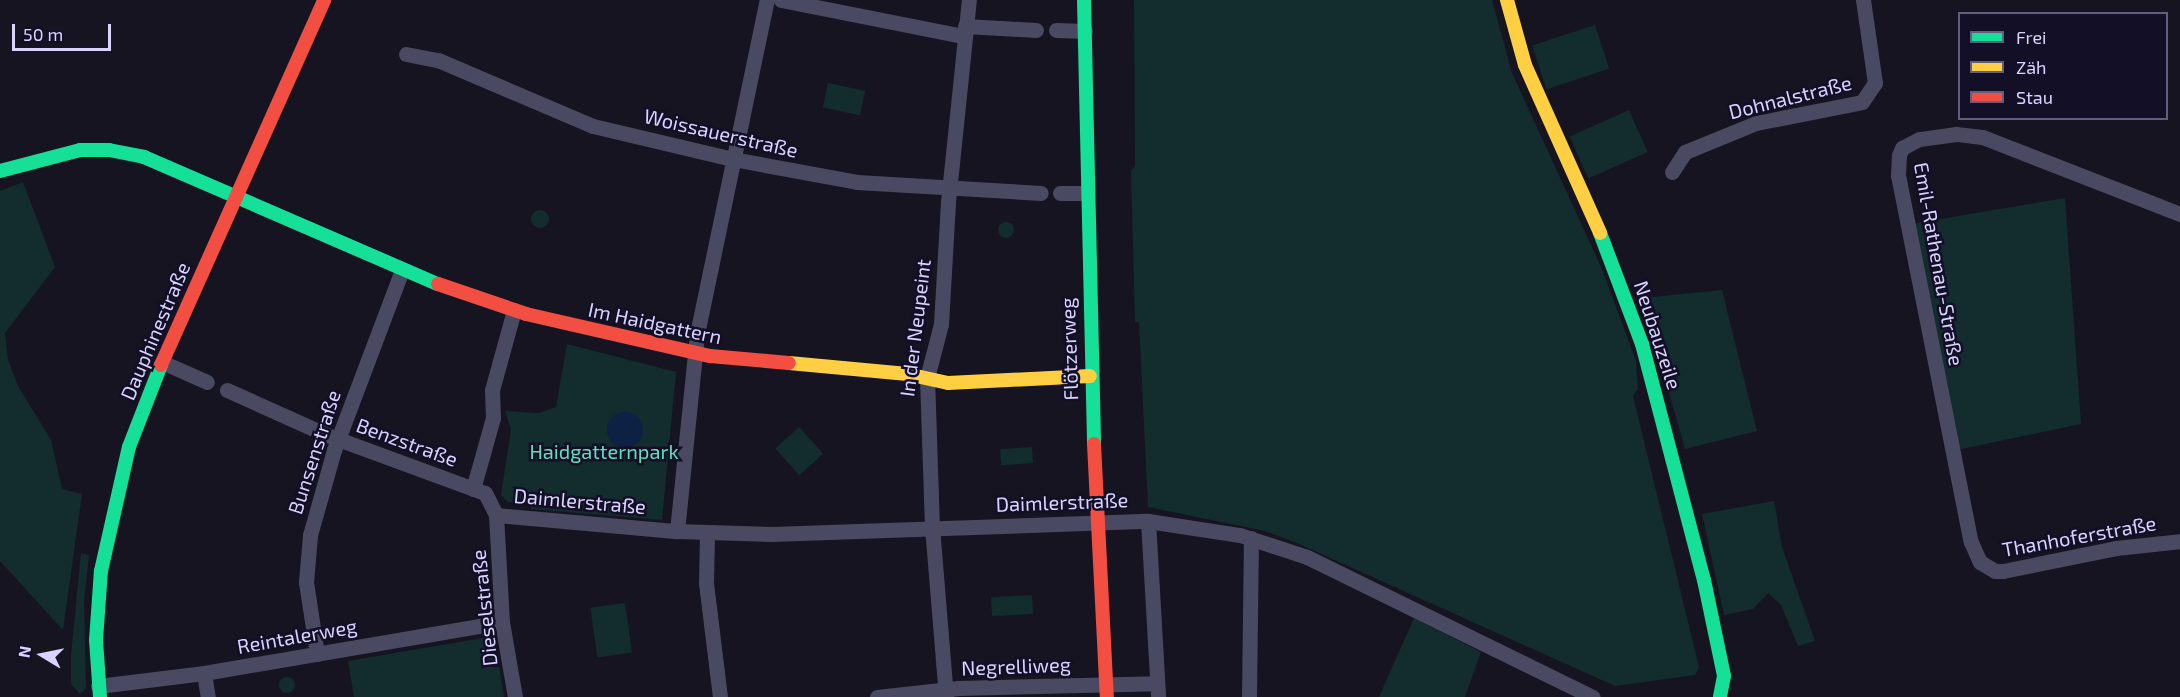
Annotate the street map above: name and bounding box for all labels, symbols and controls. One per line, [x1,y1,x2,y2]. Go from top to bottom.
scale bar [15,12,114,50]
legend [1958,12,2168,120]
text: 50 m [23,23,63,45]
text: Frei [2016,26,2047,48]
text: Zäh [2016,56,2047,78]
street label: Dohnalstraße [1726,70,1854,124]
text: Stau [2016,86,2053,108]
street label: Woissauerstraße [642,104,800,162]
street label: Emil-Rathenau-Straße [1909,160,1969,368]
street label: In der Neupeint [895,258,935,398]
street label: Dauphinestraße [115,259,195,403]
street label: Neubauzeile [1629,278,1687,392]
street label: Im Haidgattern [586,297,724,349]
street label: Flötzerweg [1055,297,1083,401]
street label: Bunsenstraße [283,387,345,517]
street label: Benzstraße [353,413,461,471]
park label: Haidgatternpark [529,439,679,463]
street label: Daimlerstraße [513,483,647,519]
street label: Daimlerstraße [995,488,1129,516]
street label: Thanhoferstraße [2000,511,2158,561]
street label: Dieselstraße [466,549,502,667]
street label: Reintalerweg [235,614,359,658]
north arrow [12,625,72,685]
text: N [13,644,34,659]
street label: Negrelliweg [961,652,1071,680]

